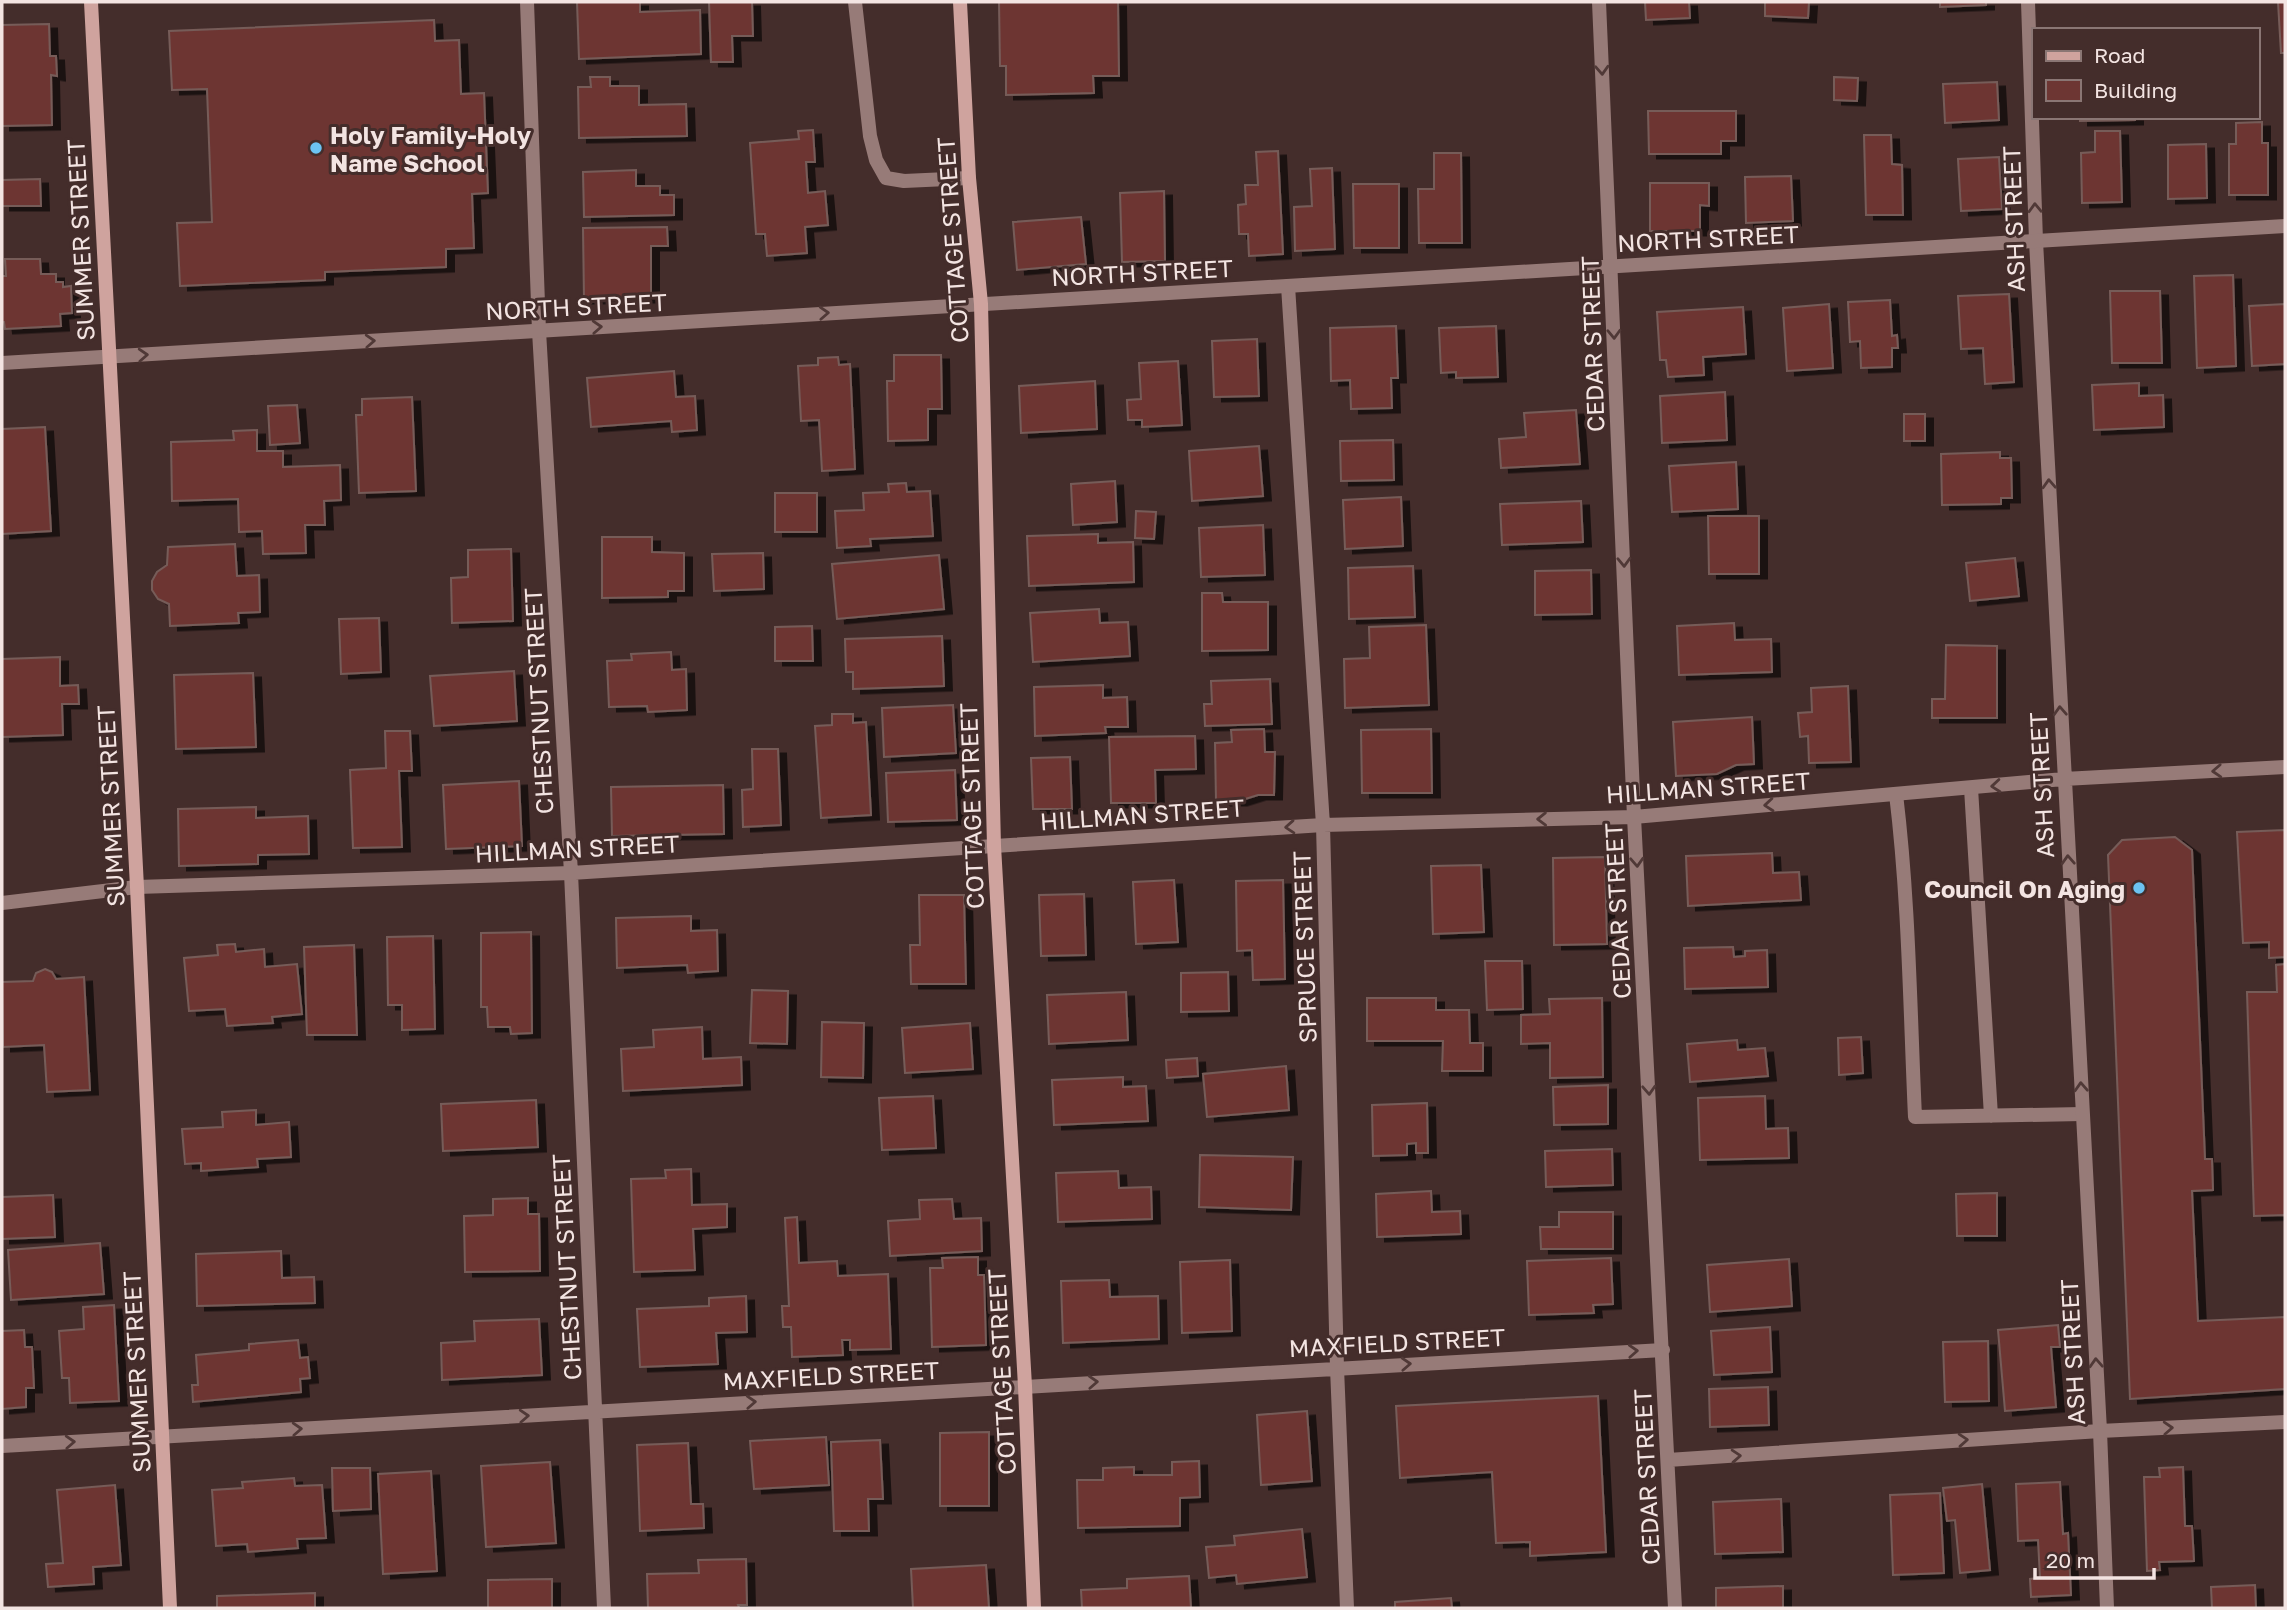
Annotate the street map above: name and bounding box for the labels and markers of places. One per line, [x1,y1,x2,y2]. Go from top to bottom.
place label: Holy Family-Holy Name School [330,120,532,177]
marker: Holy Family-Holy Name School [308,140,324,156]
place label: Council On Aging [1924,874,2125,903]
marker: Council On Aging [2131,880,2147,896]

